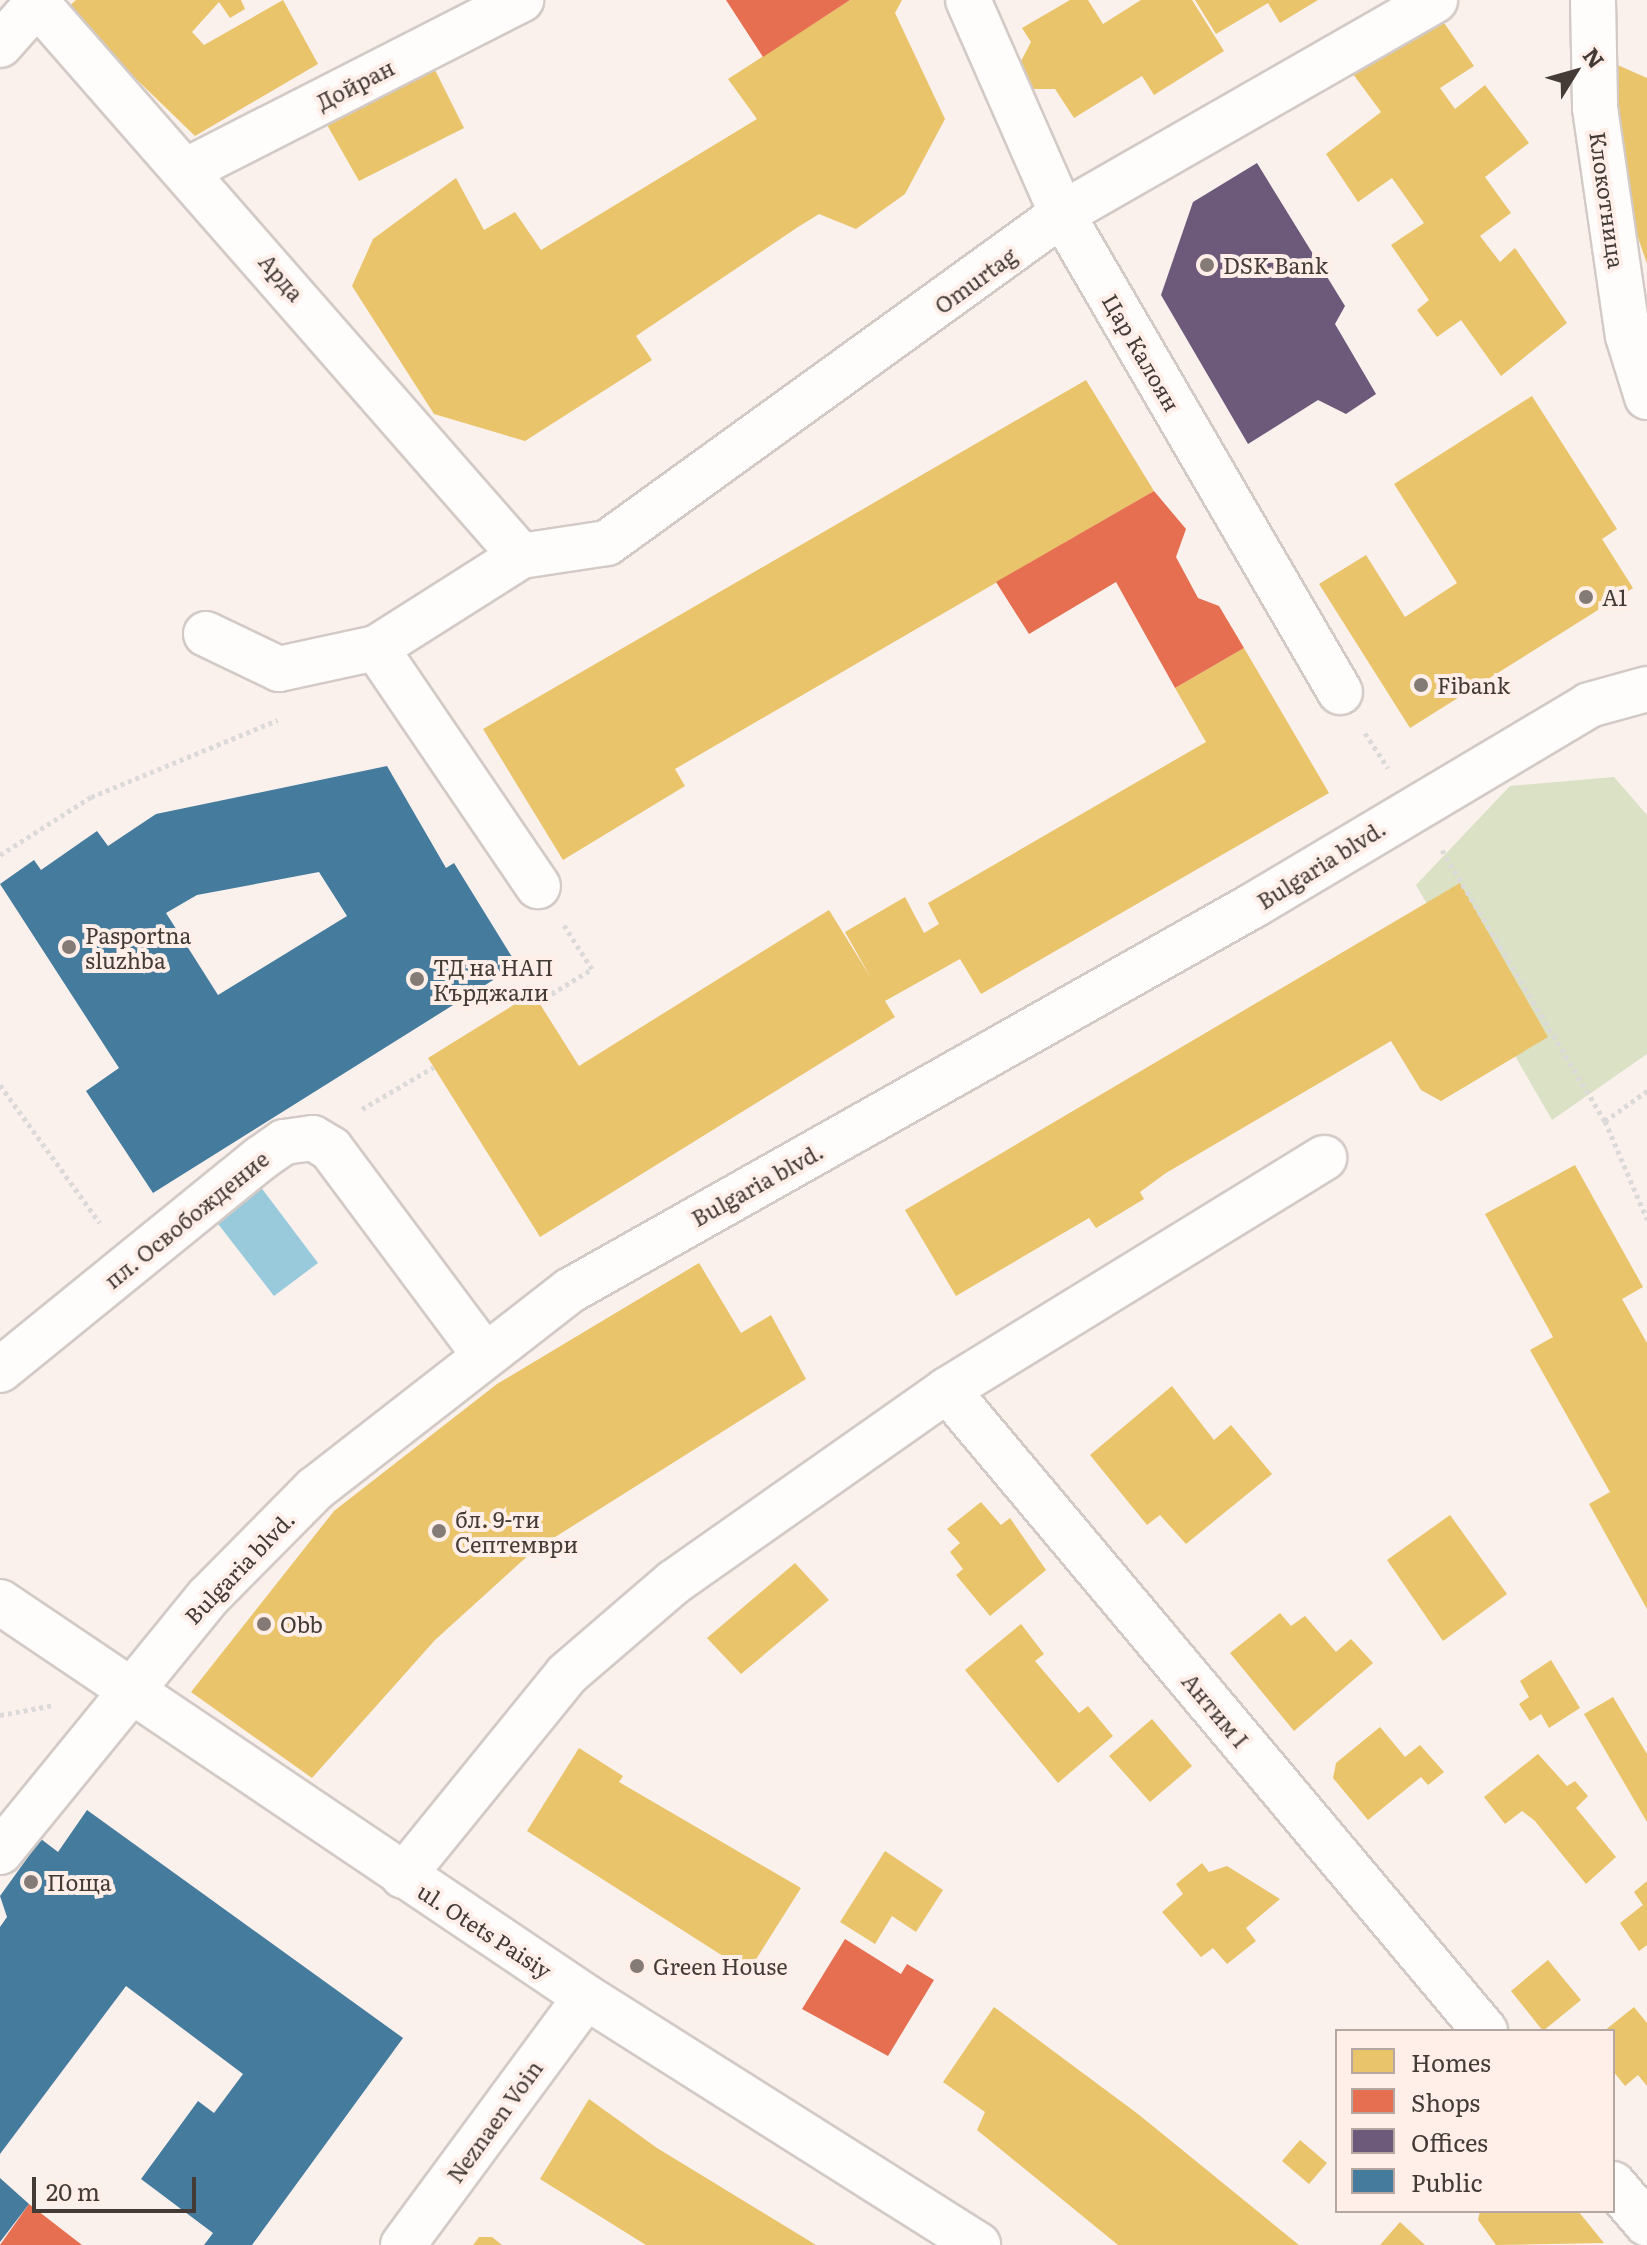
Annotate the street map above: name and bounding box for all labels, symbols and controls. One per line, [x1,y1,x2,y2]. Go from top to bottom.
north arrow [1535,32,1615,112]
text: N [1576,40,1613,75]
street label: Дойран [312,53,398,115]
street label: Клокотница [1585,130,1631,270]
street label: Omurtag [929,241,1021,319]
street label: Арда [254,248,310,306]
place label: DSK Bank [1223,252,1328,278]
marker: DSK Bank [1198,256,1216,274]
street label: Цар Калоян [1098,289,1186,415]
place label: A1 [1602,584,1627,610]
marker: A1 [1577,588,1595,606]
place label: Fibank [1437,672,1510,698]
marker: Fibank [1412,676,1430,694]
street label: Bulgaria blvd. [1252,814,1390,914]
place label: Pasportna sluzhba [85,921,191,972]
marker: Pasportna sluzhba [60,938,78,956]
place label: ТД на НАП Кърджали [433,953,553,1004]
marker: ТД на НАП Кърджали [408,970,426,988]
street label: Bulgaria blvd. [687,1137,827,1231]
street label: пл. Освобождение [99,1145,273,1293]
street label: Bulgaria blvd. [179,1505,299,1629]
place label: бл. 9-ти Септември [455,1505,578,1556]
marker: бл. 9-ти Септември [430,1522,448,1540]
place label: Obb [280,1611,323,1637]
marker: Obb [255,1615,273,1633]
street label: Антим I [1177,1667,1255,1753]
place label: Поща [47,1869,112,1895]
marker: Поща [22,1873,40,1891]
street label: ul. Otets Paisiy [413,1877,557,1983]
place label: Green House [653,1953,788,1979]
marker: Green House [628,1957,646,1975]
legend [1335,2029,1615,2213]
text: Homes [1411,2044,1491,2079]
street label: Neznaen Voin [441,2055,547,2187]
text: Shops [1411,2084,1480,2119]
text: Offices [1411,2124,1488,2159]
scale bar [36,2161,200,2211]
text: Public [1411,2164,1482,2199]
text: 20 m [46,2173,100,2208]

